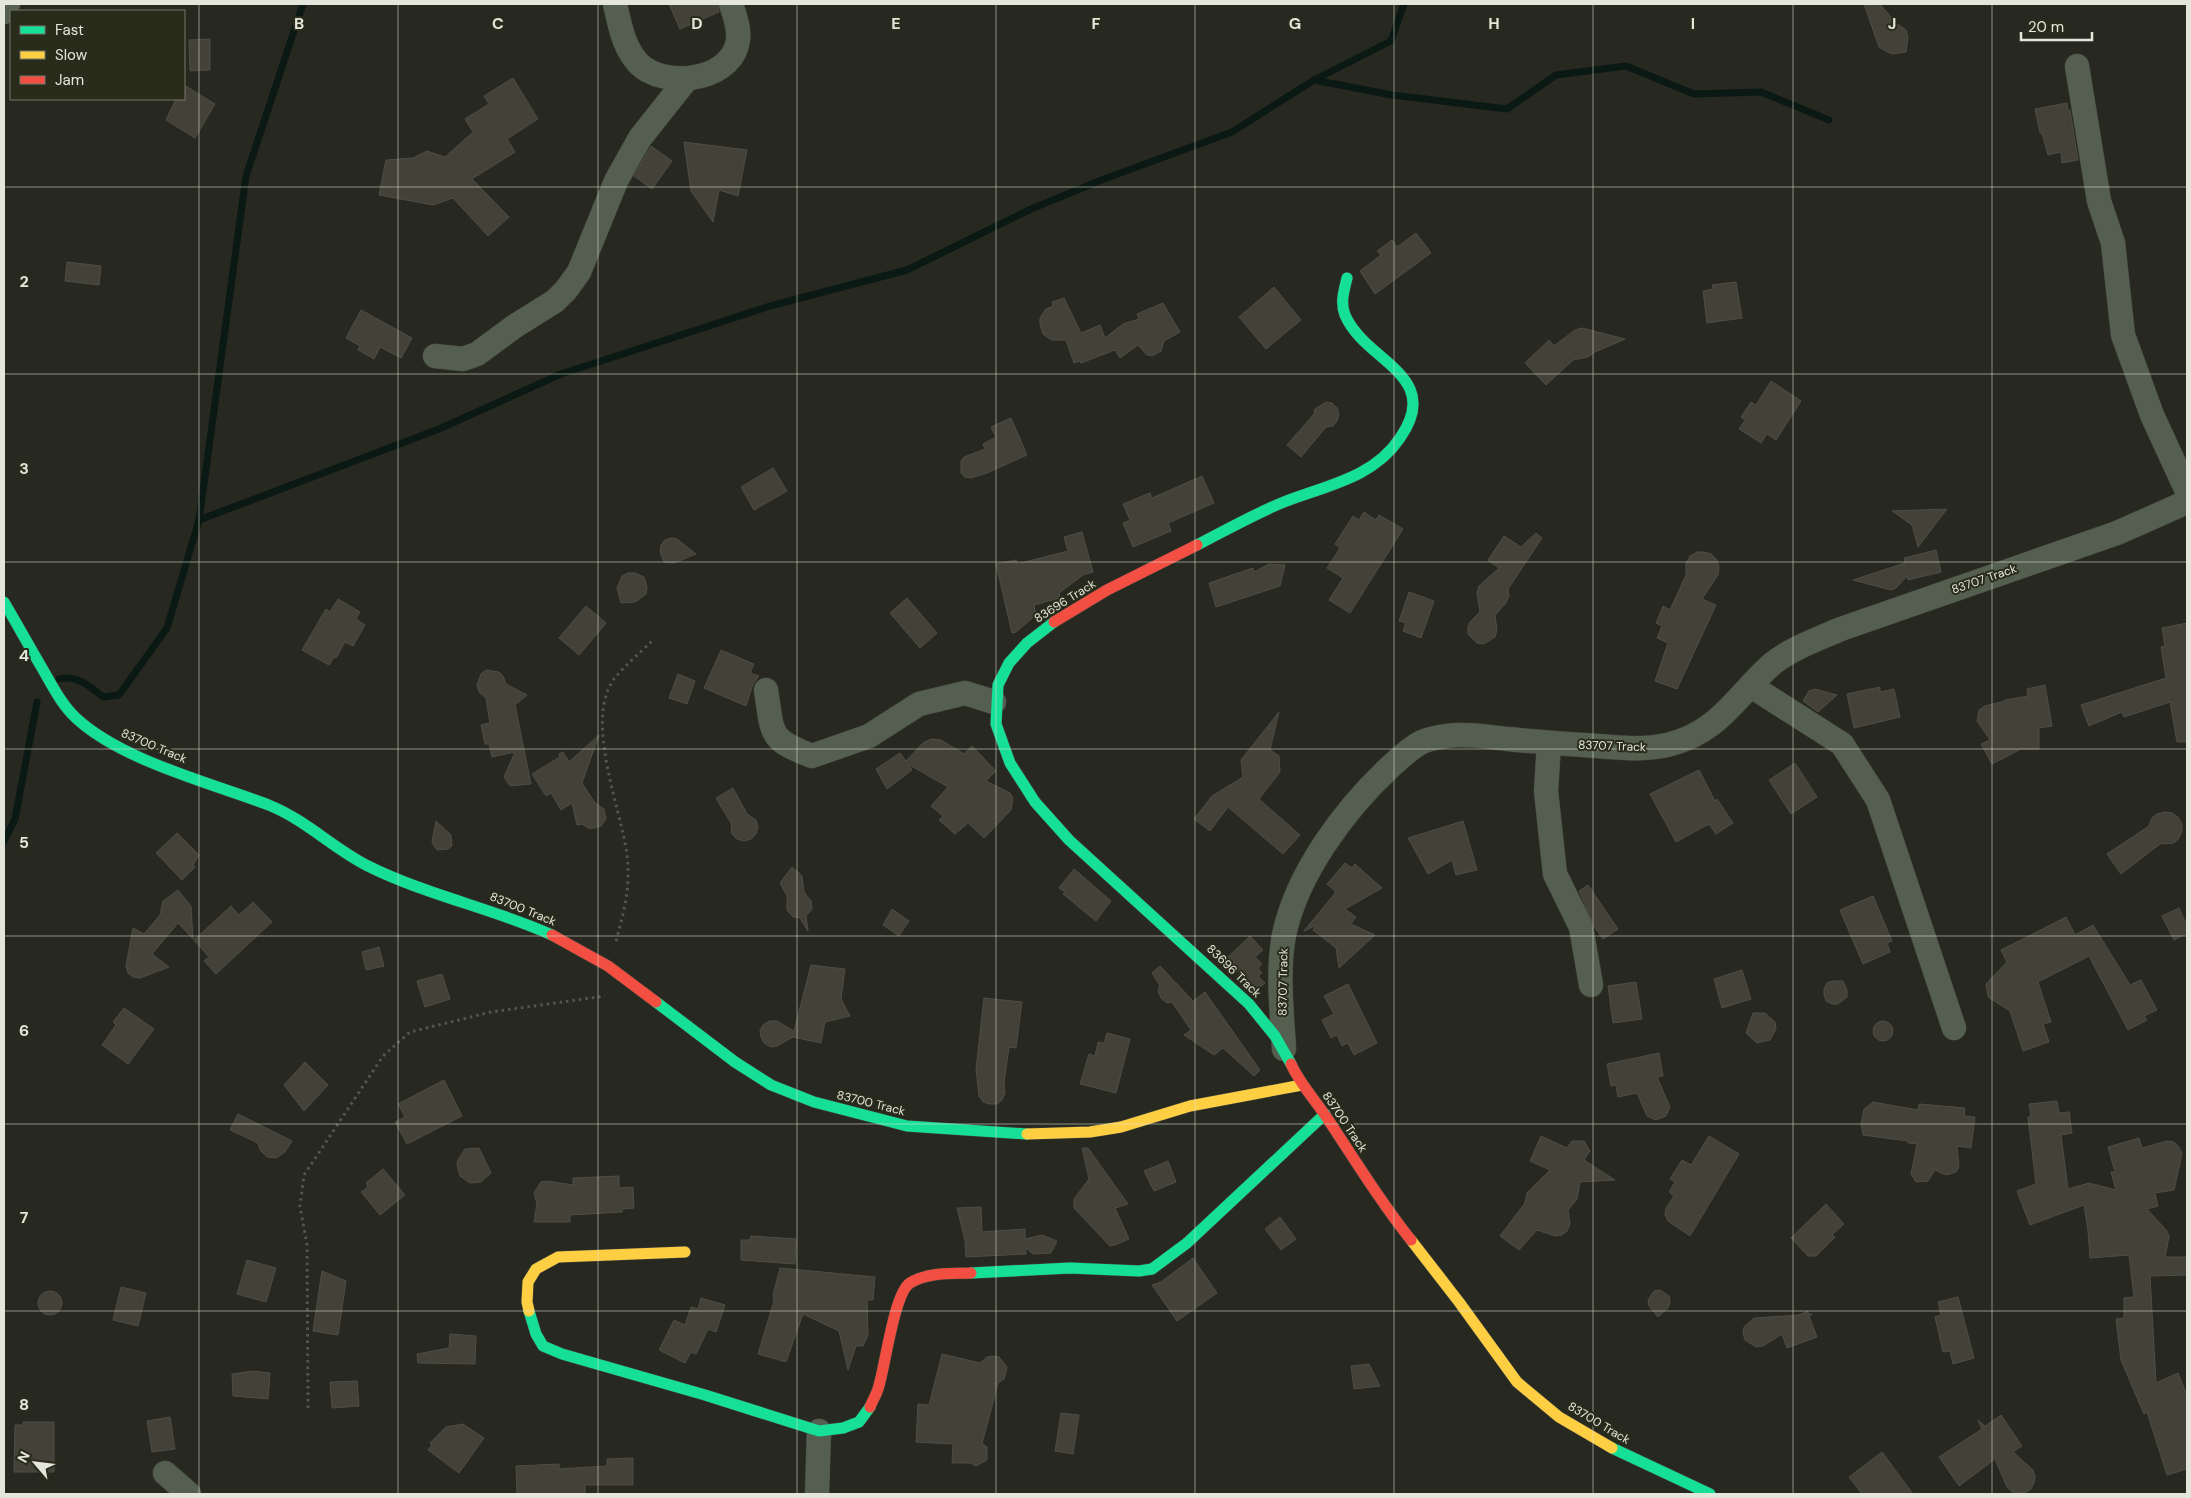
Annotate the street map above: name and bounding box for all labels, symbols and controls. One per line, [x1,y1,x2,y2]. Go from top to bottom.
legend [10,10,185,100]
scale bar [2021,10,2092,42]
text: B [294,13,304,34]
text: C [492,13,504,34]
text: D [691,13,703,34]
text: E [891,13,901,34]
text: F [1092,13,1101,34]
text: G [1289,13,1301,34]
text: H [1488,13,1500,34]
text: I [1691,13,1695,34]
text: J [1888,13,1896,34]
text: 20 m [2028,17,2064,37]
text: Fast [55,20,84,40]
text: Slow [55,45,88,65]
text: Jam [55,70,84,90]
text: 2 [19,271,29,292]
text: 3 [19,458,29,479]
street label: 83707 Track [1949,560,2019,598]
street label: 83696 Track [1031,576,1099,626]
text: 4 [19,645,29,666]
street label: 83700 Track [119,725,189,767]
street label: 83707 Track [1578,737,1646,755]
text: 5 [19,832,29,853]
street label: 83700 Track [488,888,558,930]
street label: 83696 Track [1203,941,1265,1001]
street label: 83707 Track [1274,948,1292,1016]
text: 6 [19,1020,29,1041]
street label: 83700 Track [835,1087,907,1119]
street label: 83700 Track [1319,1089,1371,1155]
text: 7 [20,1207,29,1228]
text: 8 [19,1394,29,1415]
street label: 83700 Track [1565,1398,1633,1448]
north arrow [10,1438,60,1488]
text: N [13,1448,34,1466]

